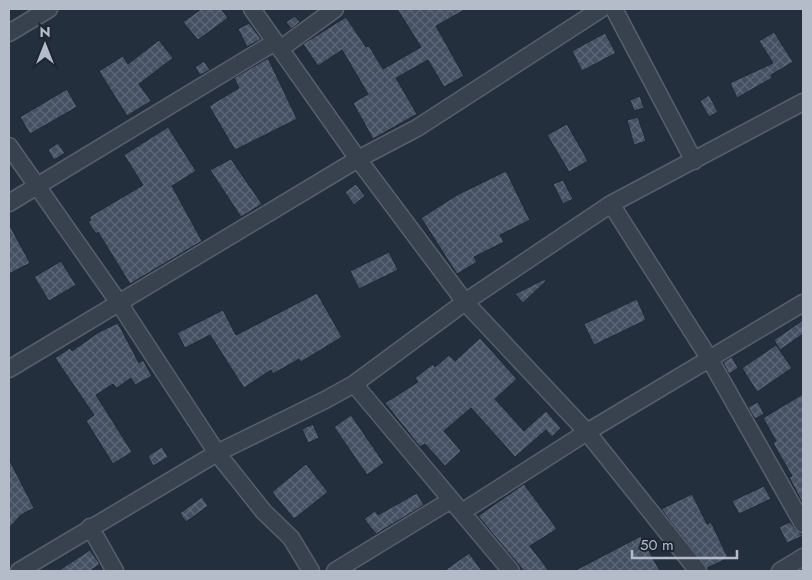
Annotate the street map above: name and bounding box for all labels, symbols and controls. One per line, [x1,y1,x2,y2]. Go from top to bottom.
north arrow [20,20,70,70]
text: N [39,22,51,42]
scale bar [632,528,737,560]
text: 50 m [640,534,674,556]

